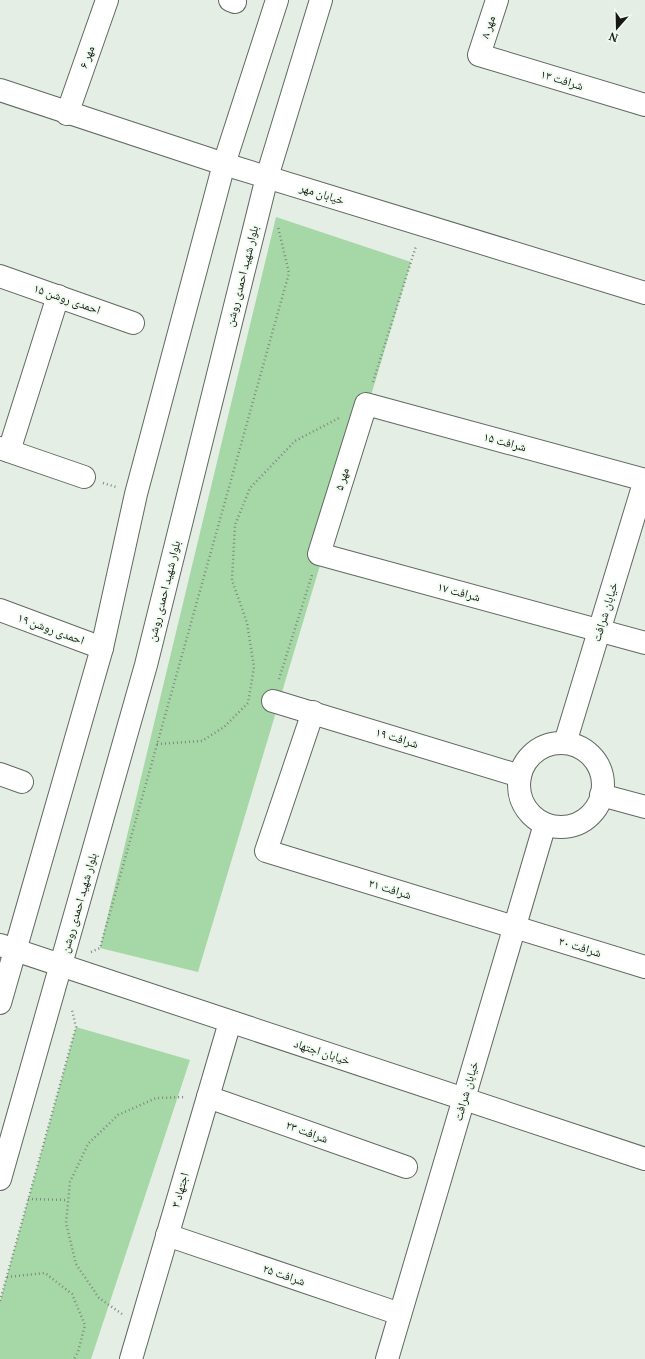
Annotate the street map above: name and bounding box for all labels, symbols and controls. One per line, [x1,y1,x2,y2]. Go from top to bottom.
north arrow [597,8,637,48]
street label: مهر ۸ [476,13,503,42]
text: N [606,25,621,46]
street label: مهر ۶ [75,43,102,72]
street label: شرافت ۱۳ [538,65,586,98]
street label: خیابان مهر [296,178,347,212]
street label: بلوار شهید احمدی روشن [221,224,266,329]
street label: احمدی روشن ۱۵ [30,279,103,322]
street label: شرافت ۱۵ [481,428,529,459]
street label: مهر ۵ [330,465,357,493]
street label: بلوار شهید احمدی روشن [143,539,188,644]
street label: شرافت ۱۷ [435,578,483,609]
street label: خیابان شرافت [587,580,626,645]
street label: احمدی روشن ۱۹ [14,609,87,652]
street label: شرافت ۱۹ [373,723,421,756]
street label: بلوار شهید احمدی روشن [56,851,105,956]
street label: شرافت ۲۱ [366,874,414,907]
street label: شرافت ۲۰ [556,932,604,965]
street label: خیابان اجتهاد [291,1034,353,1073]
street label: خیابان شرافت [449,1059,486,1124]
street label: شرافت ۲۳ [282,1116,331,1151]
street label: اجتهاد ۳ [166,1170,196,1210]
street label: شرافت ۲۵ [259,1259,308,1294]

